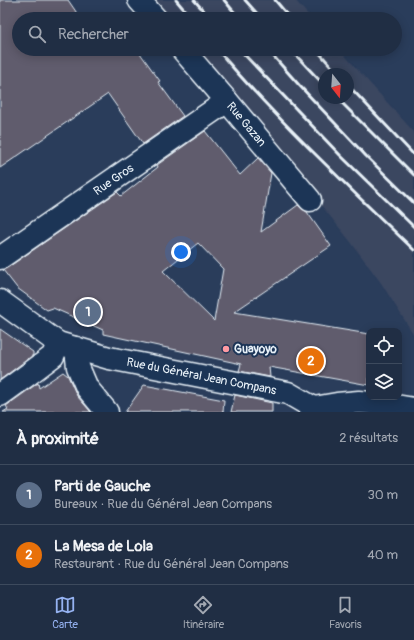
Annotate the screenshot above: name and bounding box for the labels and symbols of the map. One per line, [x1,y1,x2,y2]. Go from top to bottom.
north arrow [318,68,354,104]
street label: Rue Gazan [223,99,269,150]
street label: Rue Gros [91,160,137,199]
your location [171,242,191,262]
pin: 1 [75,297,101,327]
place label: Guayoyo [234,342,277,357]
marker: Guayoyo [221,344,231,354]
pin: 2 [298,346,324,376]
street label: Rue du Général Jean Compans [125,355,278,399]

